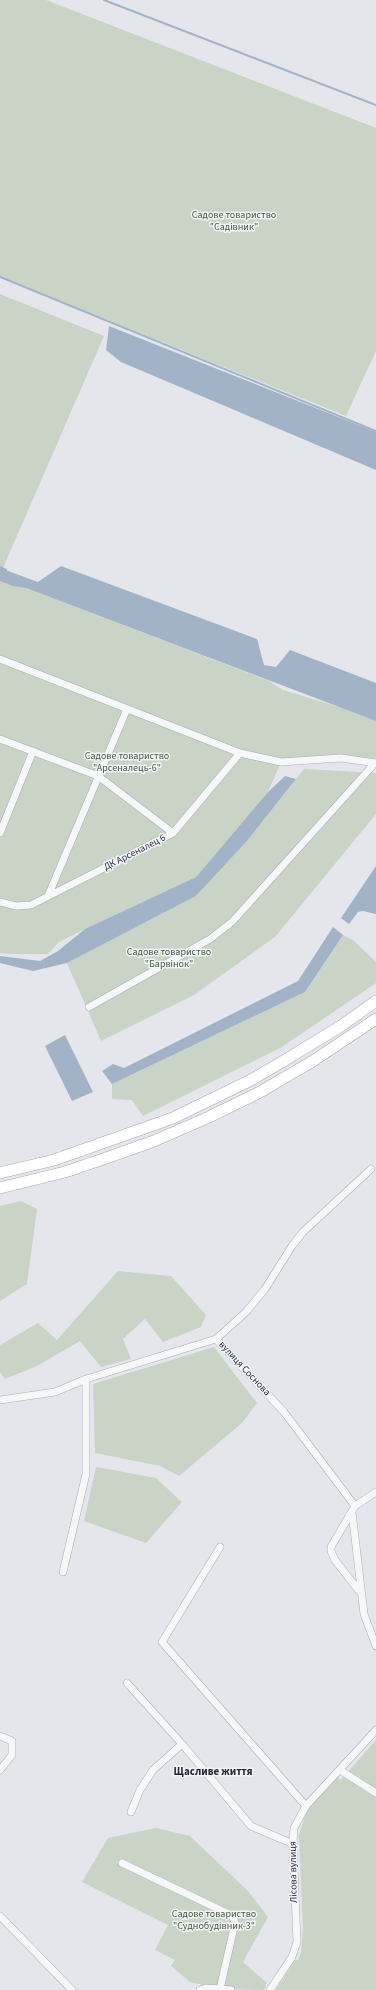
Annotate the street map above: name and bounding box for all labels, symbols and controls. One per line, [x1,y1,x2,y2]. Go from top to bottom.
park label: Садове товариство "Садівник" [192,210,276,234]
park label: Садове товариство "Арсеналець-6" [85,751,169,774]
street label: ДК Арсеналец 6 [102,832,168,874]
park label: Садове товариство "Барвінок" [127,947,211,970]
street label: вулиця Соснова [216,1339,272,1399]
district label: Щасливе життя [174,1766,252,1780]
street label: Лісова вулиця [287,1841,301,1903]
park label: Садове товариство "Суднобудівник-3" [172,1909,256,1932]

